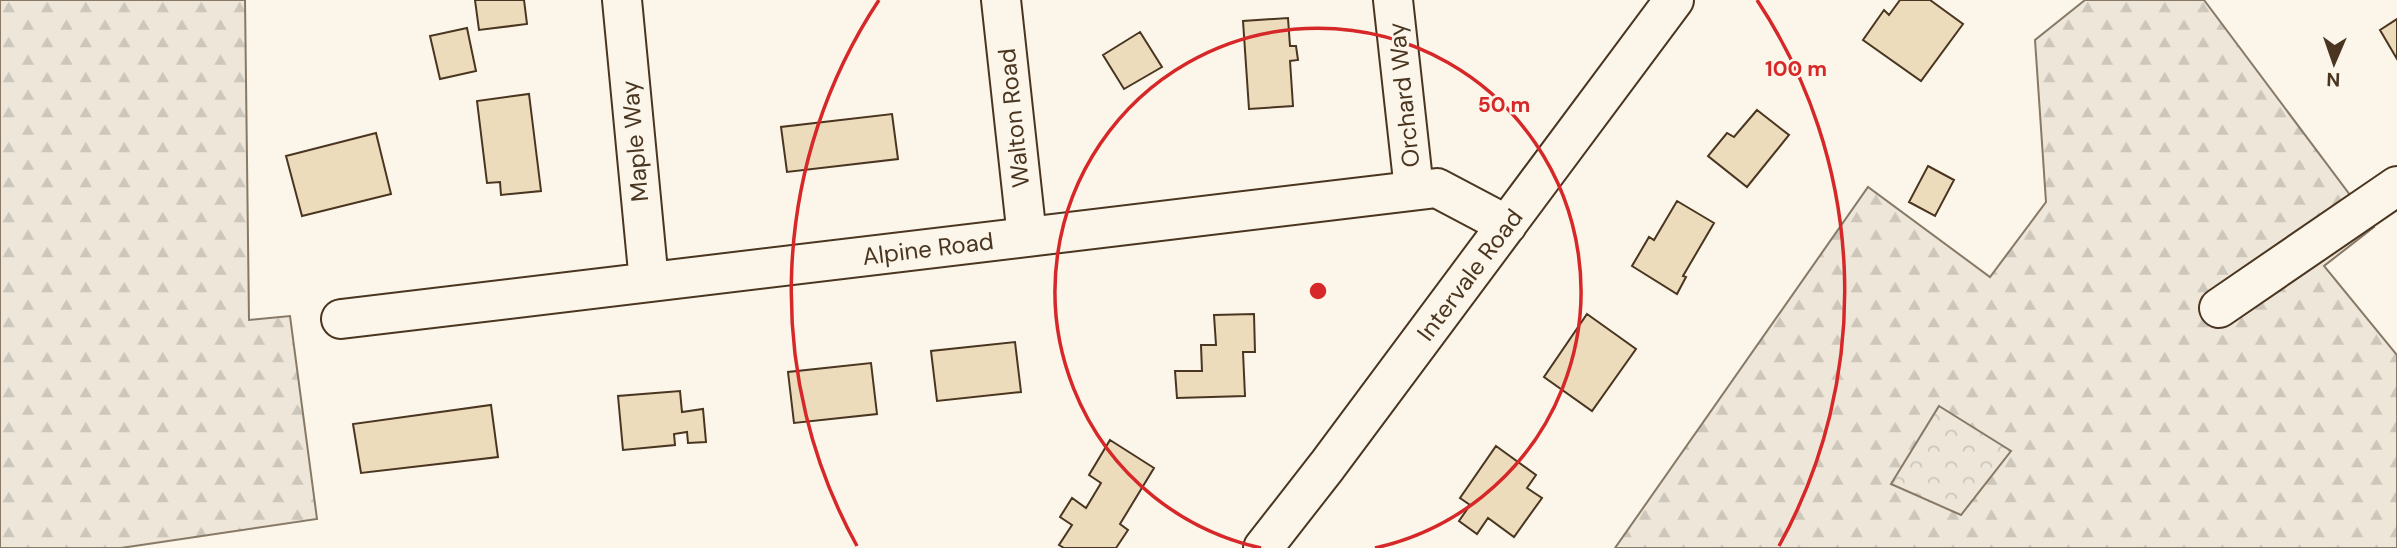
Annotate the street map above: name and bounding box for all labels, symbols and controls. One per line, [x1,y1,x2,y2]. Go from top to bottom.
street label: Orchard Way [1380,21,1427,169]
north arrow [2299,28,2369,98]
street label: Walton Road [991,47,1036,189]
text: 100 m [1765,55,1827,83]
text: N [2326,67,2341,92]
street label: Maple Way [614,79,655,203]
text: 50 m [1478,91,1530,119]
street label: Intervale Road [1410,203,1529,347]
street label: Alpine Road [861,225,995,272]
centre of rings [1306,279,1330,303]

